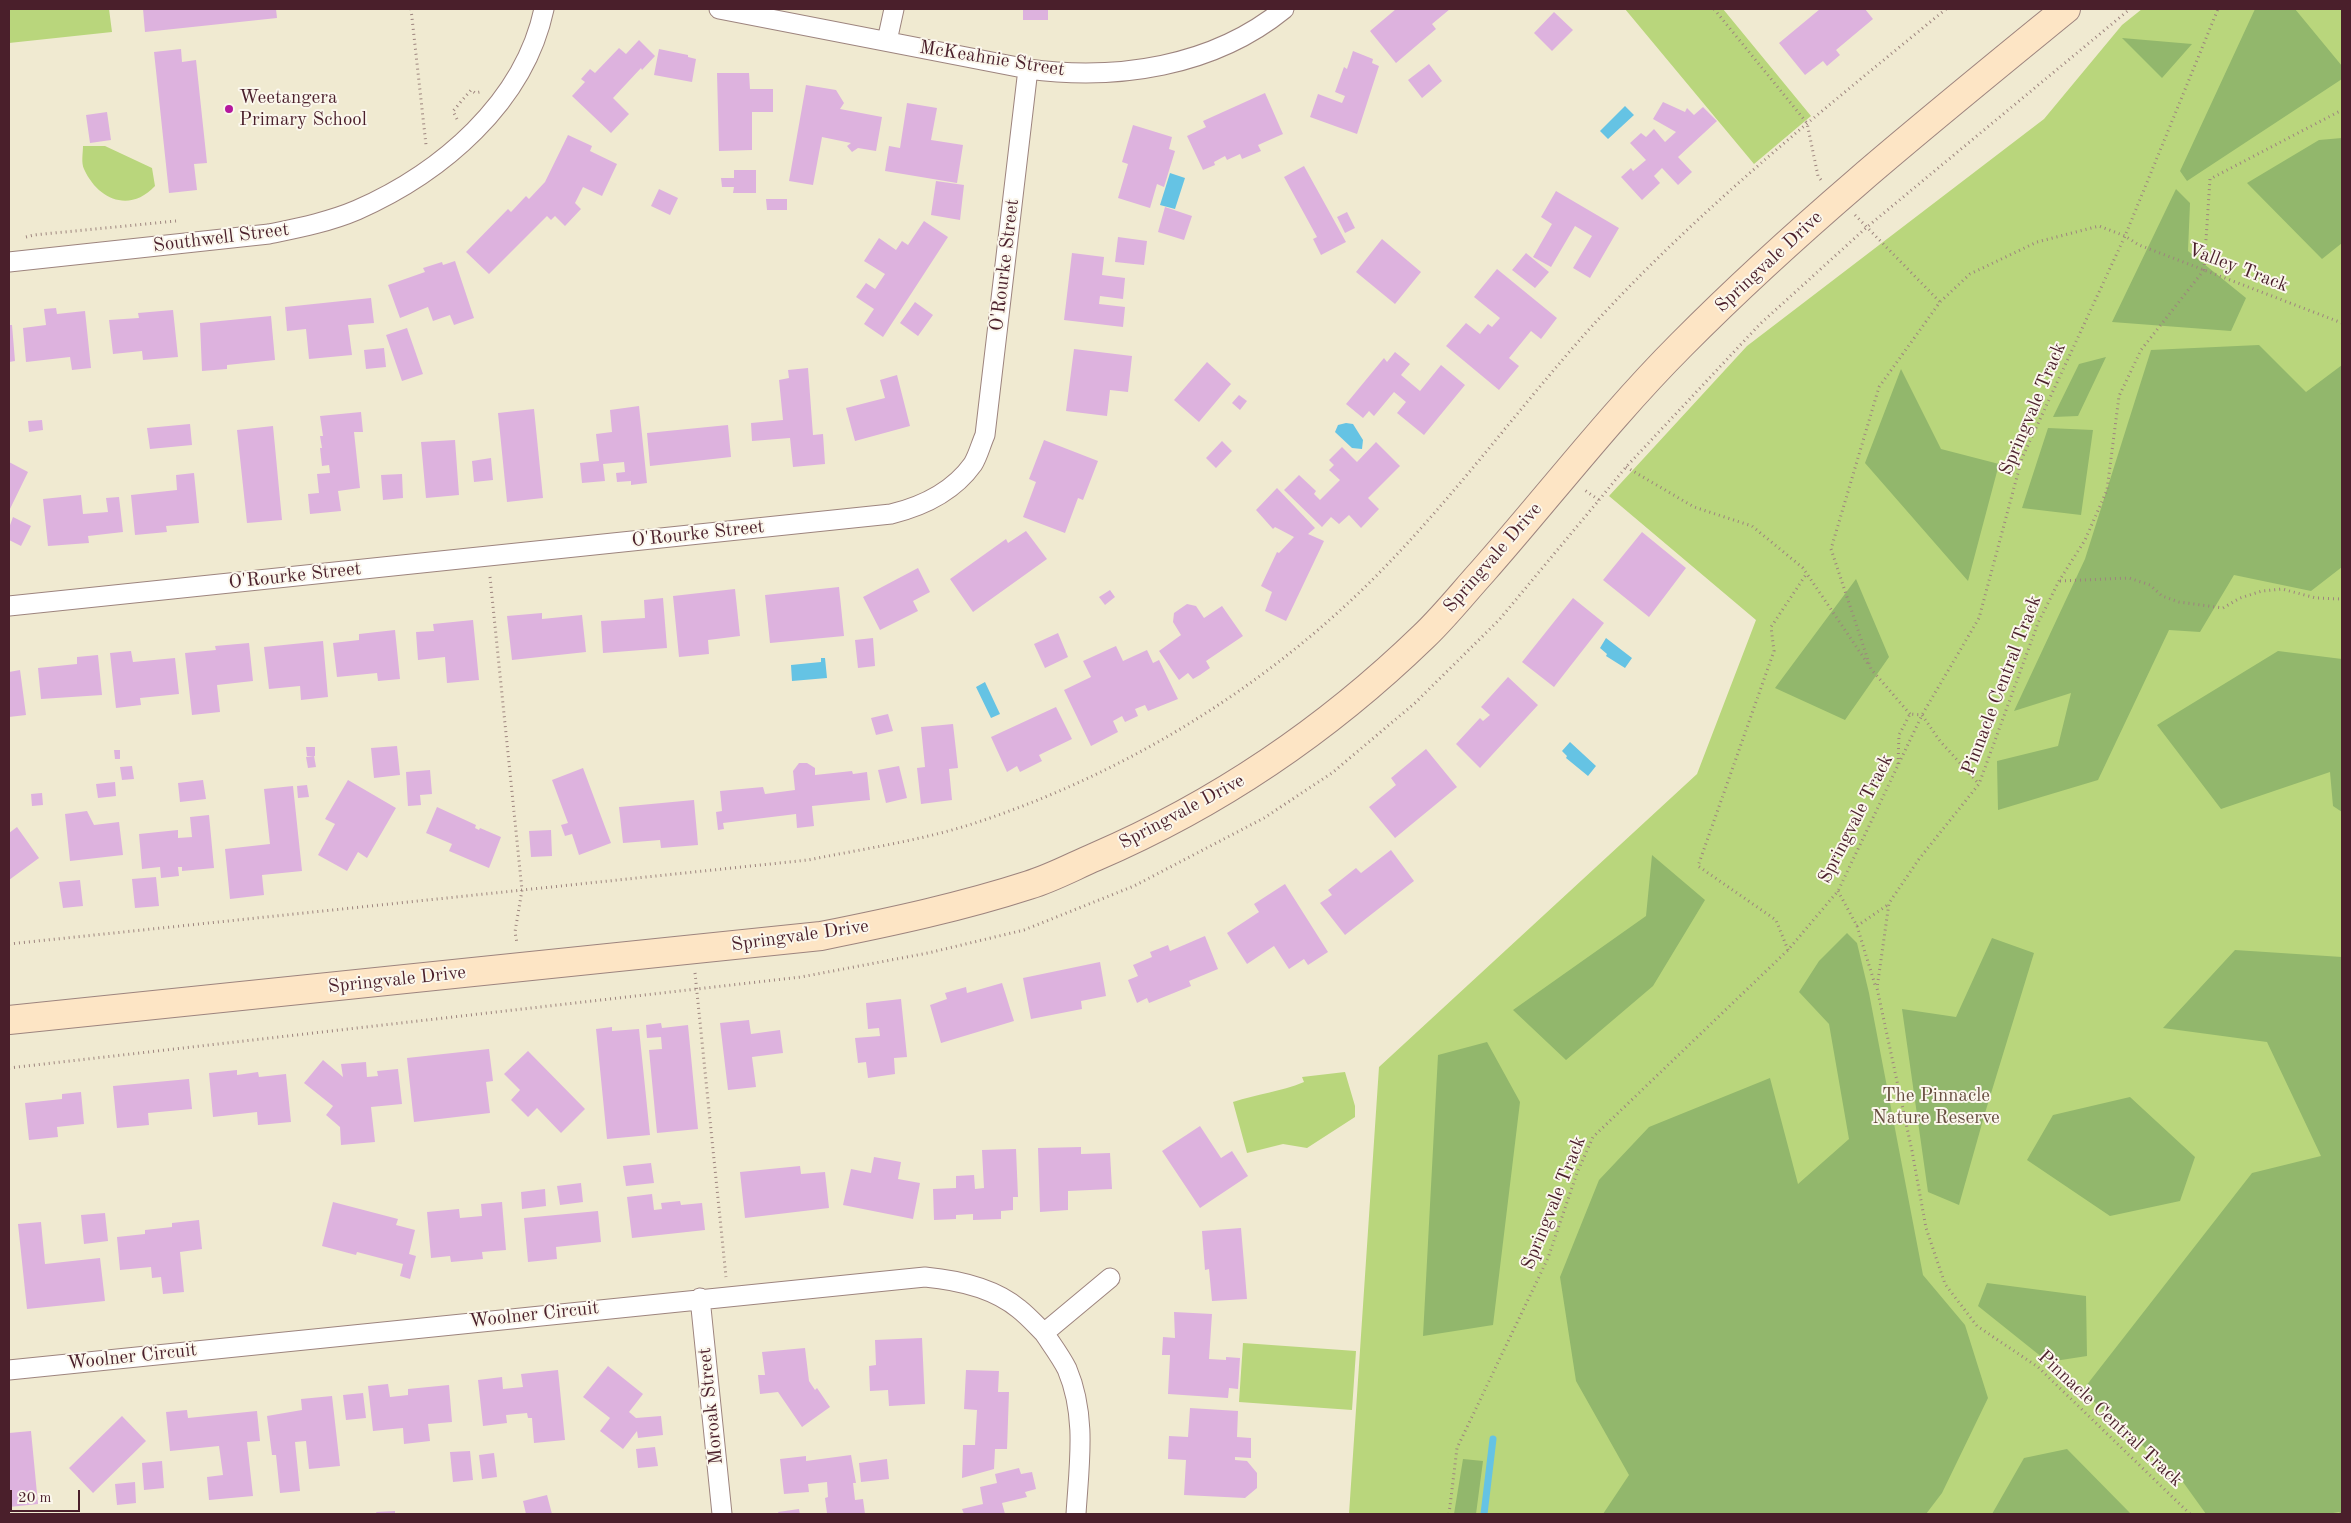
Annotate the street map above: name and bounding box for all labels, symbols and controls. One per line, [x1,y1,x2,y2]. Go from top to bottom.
street label: McKeahnie Street [918,36,1066,82]
place label: Weetangera Primary School [239,87,367,131]
marker: Weetangera Primary School [223,103,235,115]
street label: O'Rourke Street [986,198,1024,332]
street label: Springvale Drive [1710,206,1828,318]
street label: Southwell Street [152,218,290,258]
street label: Valley Track [2185,238,2291,298]
street label: Springvale Track [1995,339,2071,479]
street label: Springvale Drive [1439,498,1547,618]
street label: O'Rourke Street [631,516,765,552]
street label: O'Rourke Street [228,558,362,594]
street label: Pinnacle Central Track [1957,592,2047,778]
street label: Springvale Track [1814,751,1898,887]
street label: Springvale Drive [1115,769,1249,855]
street label: Springvale Drive [730,915,870,957]
street label: Springvale Drive [327,961,467,999]
park label: The Pinnacle Nature Reserve [1872,1085,2000,1129]
street label: Springvale Track [1517,1133,1591,1273]
street label: Woolner Circuit [468,1297,600,1333]
street label: Woolner Circuit [66,1339,198,1375]
street label: Moroak Street [694,1346,728,1466]
street label: Pinnacle Central Track [2033,1346,2187,1492]
scale bar [12,1480,82,1512]
text: 20 m [18,1491,52,1506]

